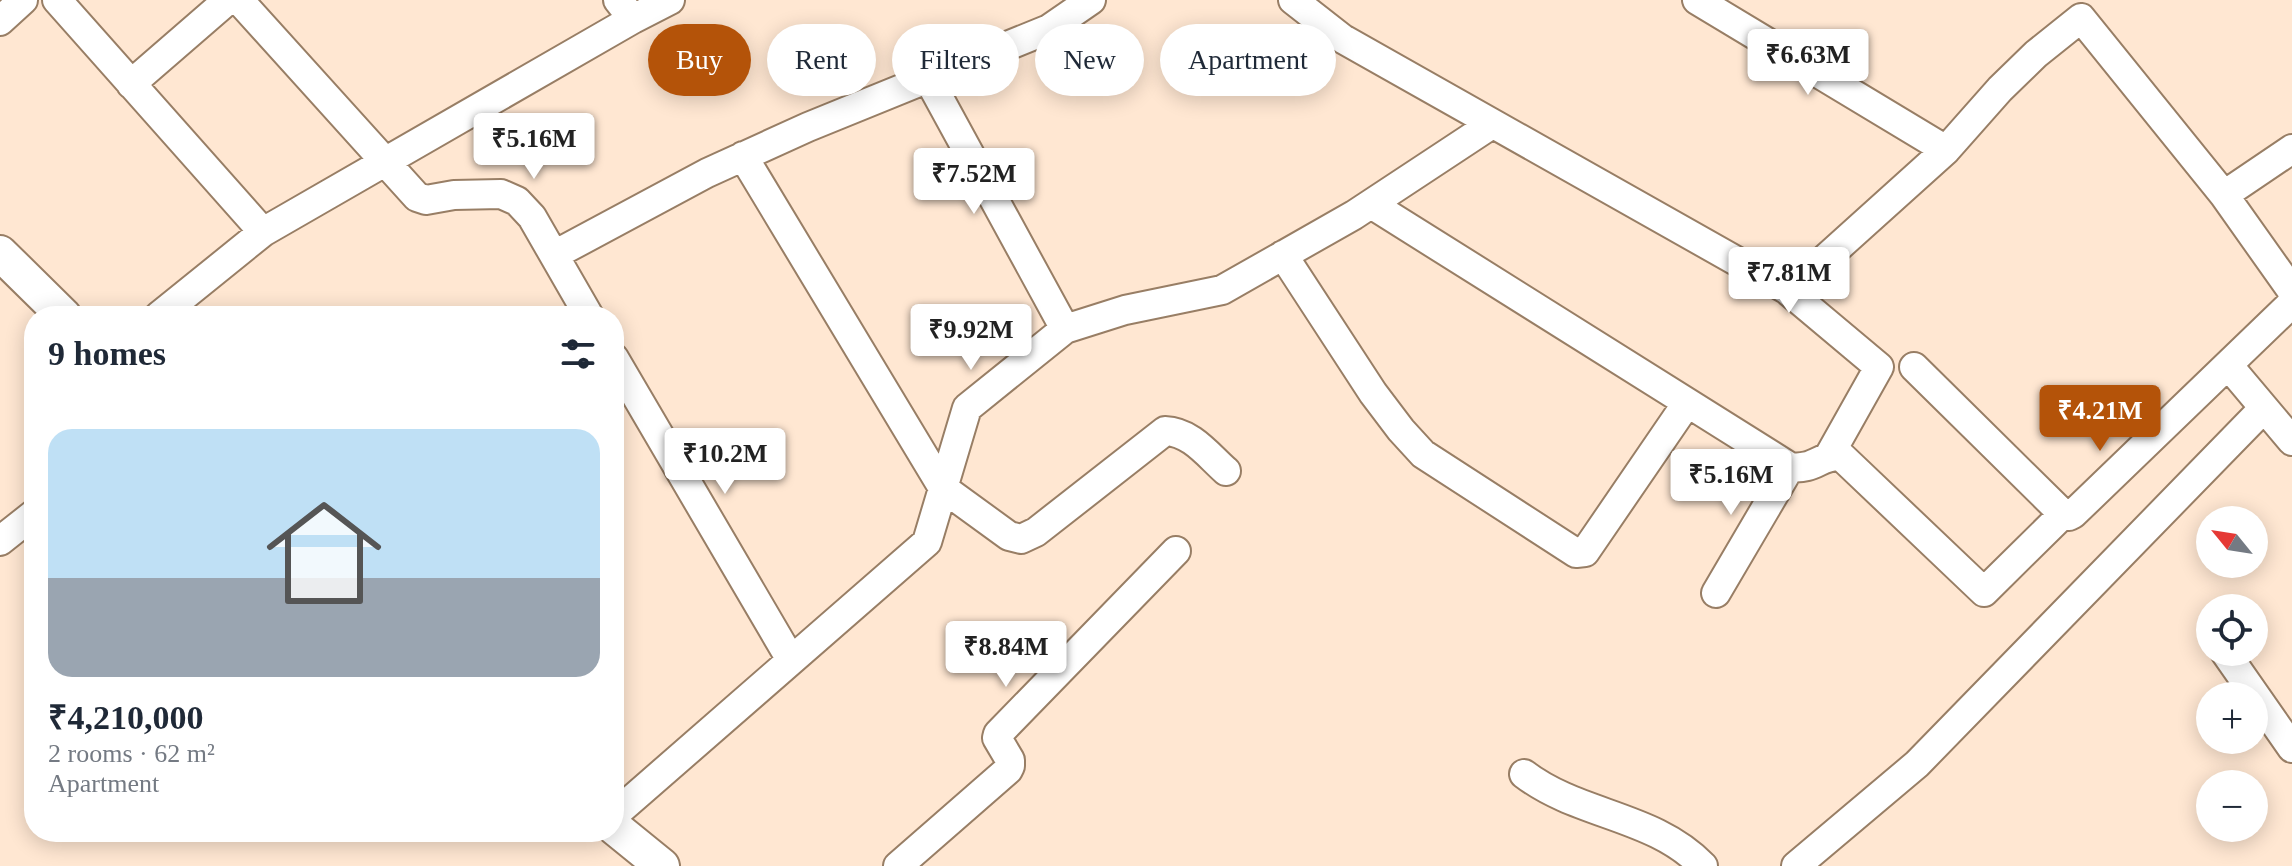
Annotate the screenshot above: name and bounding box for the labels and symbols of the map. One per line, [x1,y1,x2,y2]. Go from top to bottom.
pin: ₹6.63M [1743,29,1873,97]
pin: ₹5.16M [469,113,599,181]
pin: ₹7.52M [909,148,1039,216]
pin: ₹7.81M [1724,247,1854,315]
pin: ₹9.92M [906,304,1036,372]
pin: ₹4.21M [2035,385,2165,453]
pin: ₹10.2M [660,428,790,496]
pin: ₹5.16M [1666,449,1796,517]
north arrow [2196,506,2268,578]
pin: ₹8.84M [941,621,1071,689]

